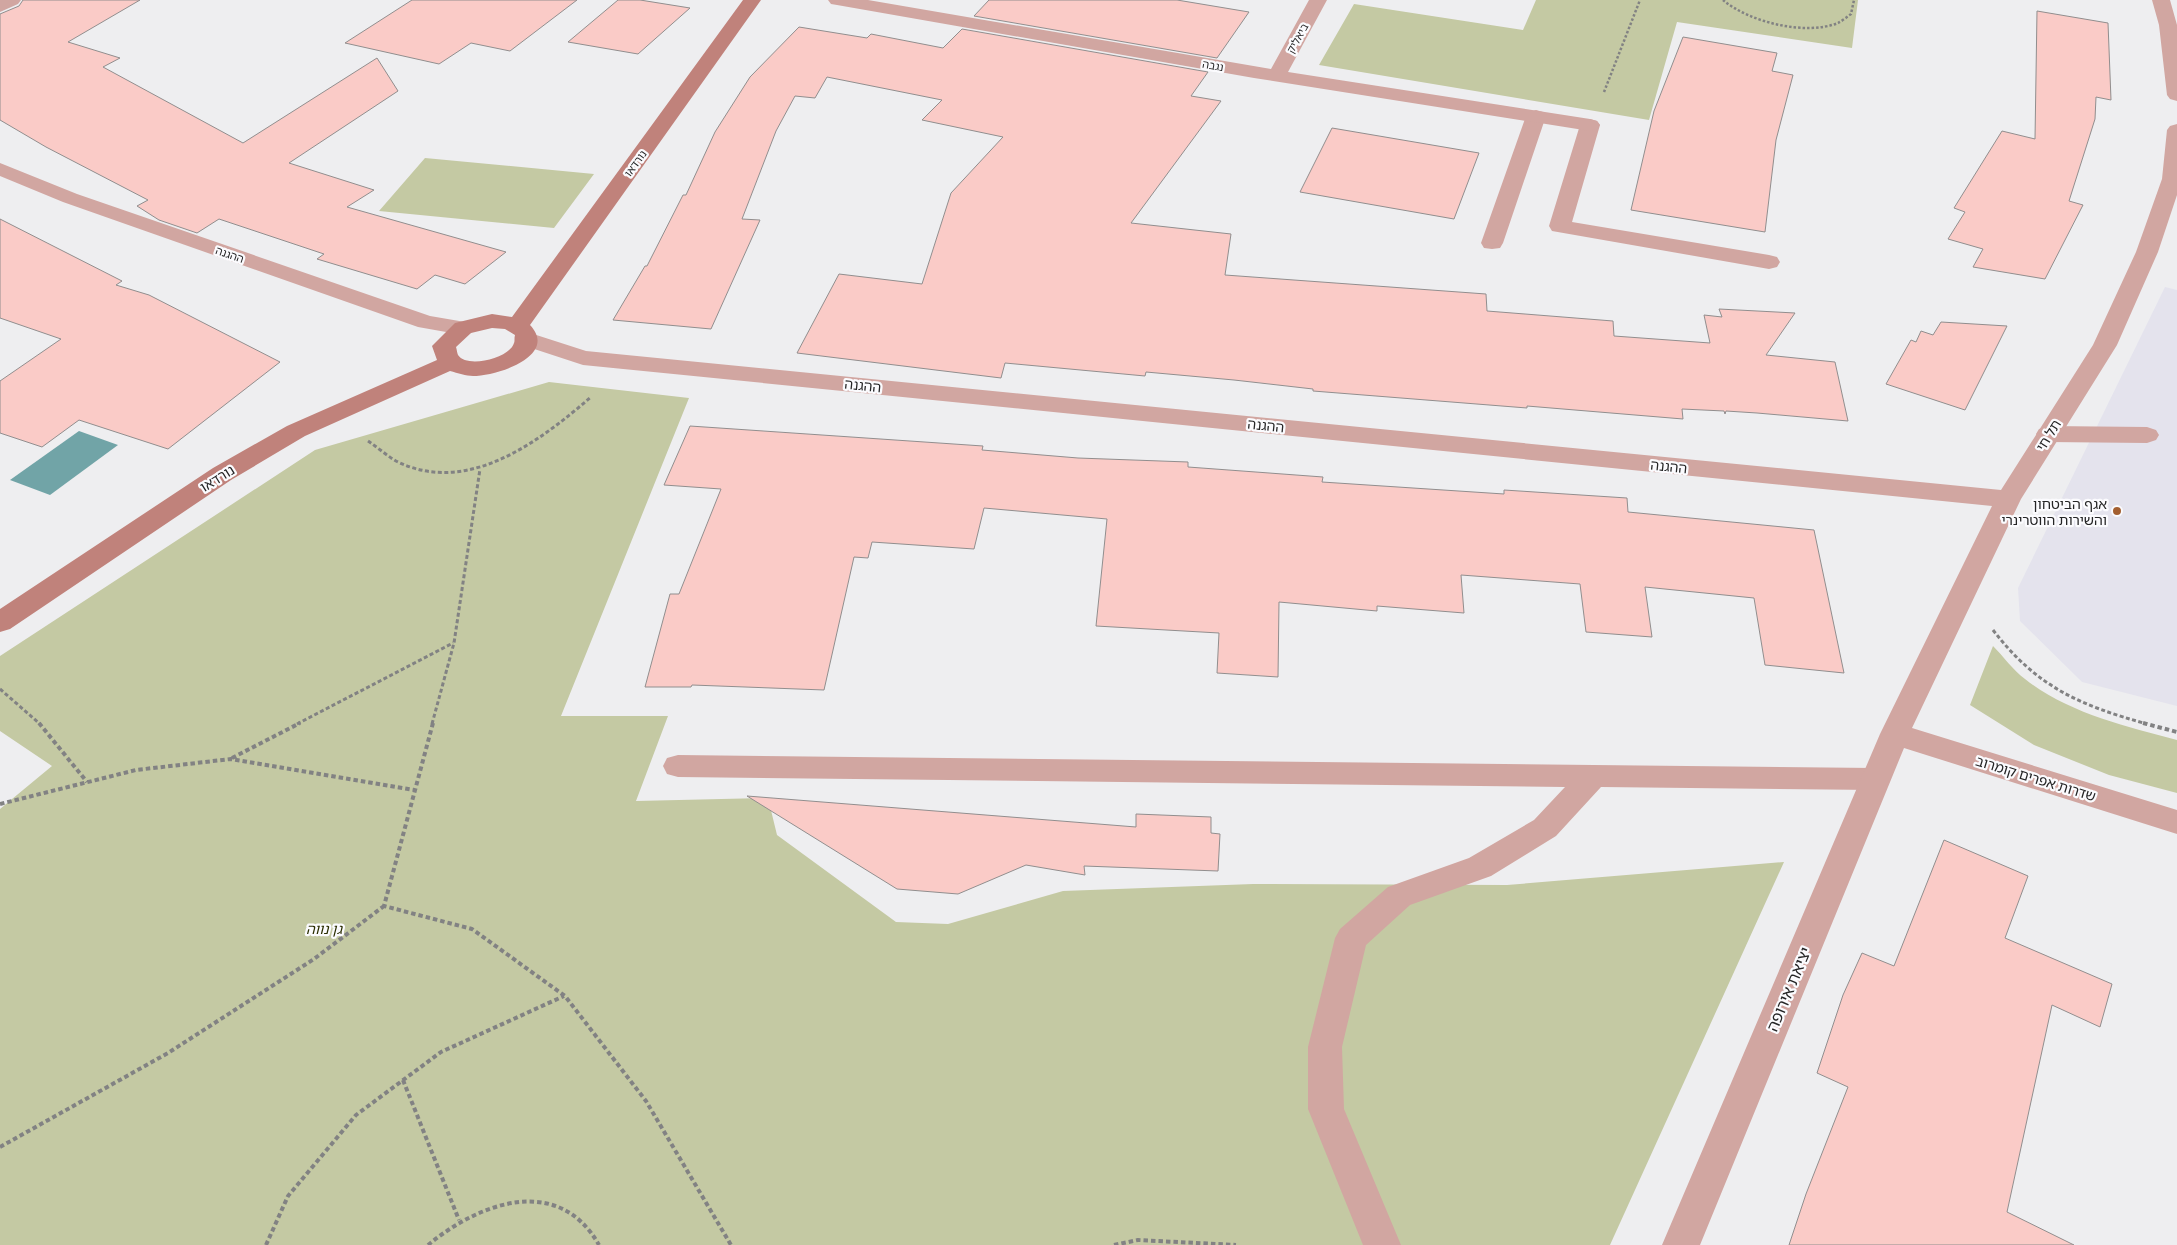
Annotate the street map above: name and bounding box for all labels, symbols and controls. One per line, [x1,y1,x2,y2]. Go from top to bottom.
street label: ביאליק [1283,20,1311,56]
street label: נגבה [1201,56,1225,74]
street label: נורדאו [620,147,650,179]
street label: ההגנה [214,242,246,266]
street label: ההגנה [844,374,882,396]
street label: ההגנה [1247,414,1285,436]
street label: תל חי [2031,416,2065,454]
street label: ההגנה [1650,455,1688,477]
street label: נורדאו [196,460,238,496]
place label: אגף הביטחון והשירות הווטרינרי [2001,494,2107,529]
marker: אגף הביטחון והשירות הווטרינרי [2111,505,2123,517]
street label: שדרות אפרים קומרוב [1974,751,2098,805]
park label: גן נווה [306,919,344,938]
street label: יציאת אירופה [1761,944,1815,1034]

